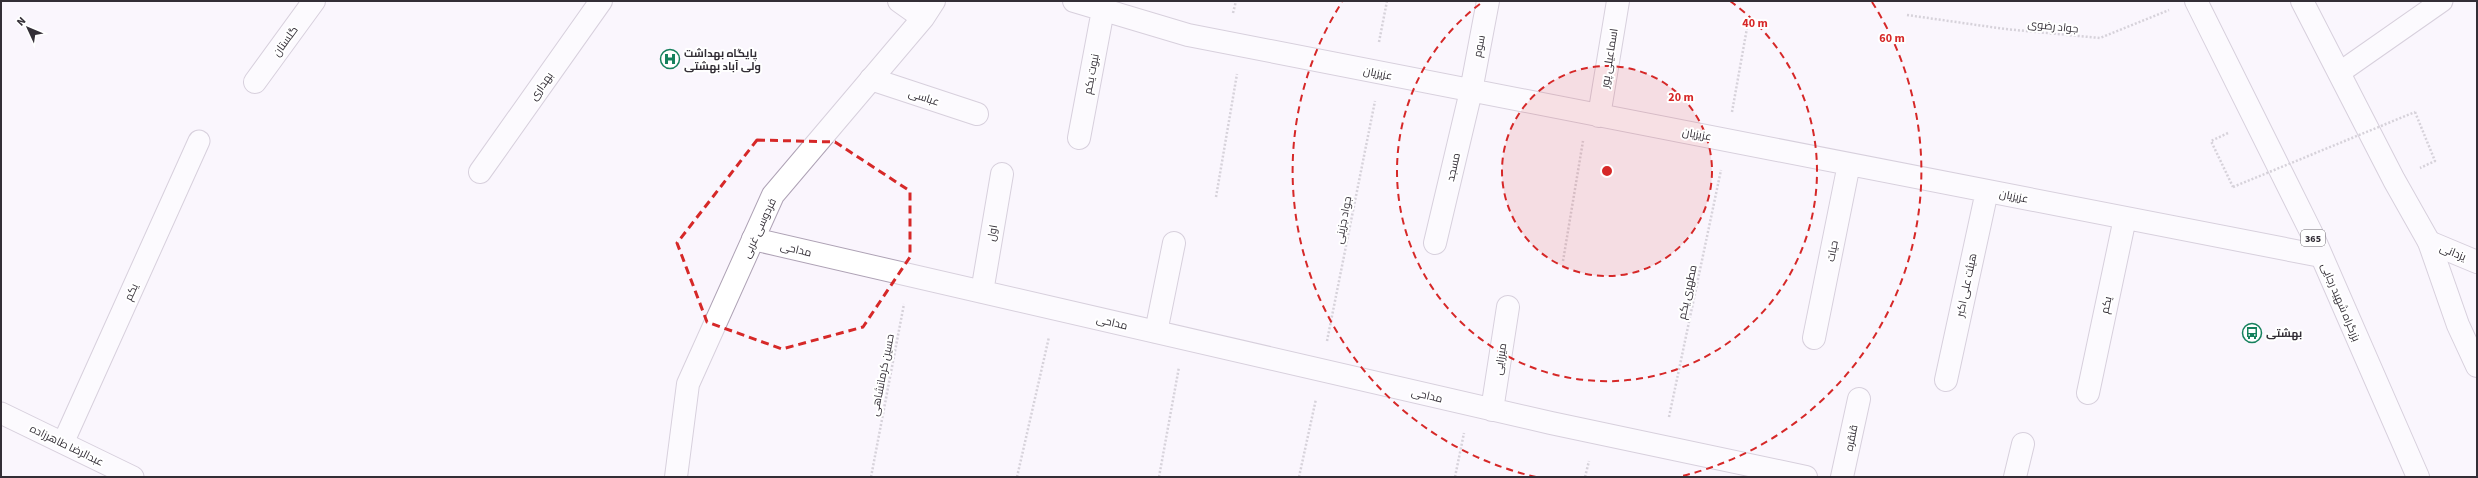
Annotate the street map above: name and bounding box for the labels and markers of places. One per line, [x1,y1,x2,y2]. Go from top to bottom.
place label: پایگاه بهداشت ولی آباد بهشتی [684,46,761,74]
hospital icon: پایگاه بهداشت ولی آباد بهشتی [659,48,681,70]
centre of rings [1600,164,1614,178]
bus stop icon: بهشتی [2241,322,2263,344]
place label: بهشتی [2266,326,2302,341]

